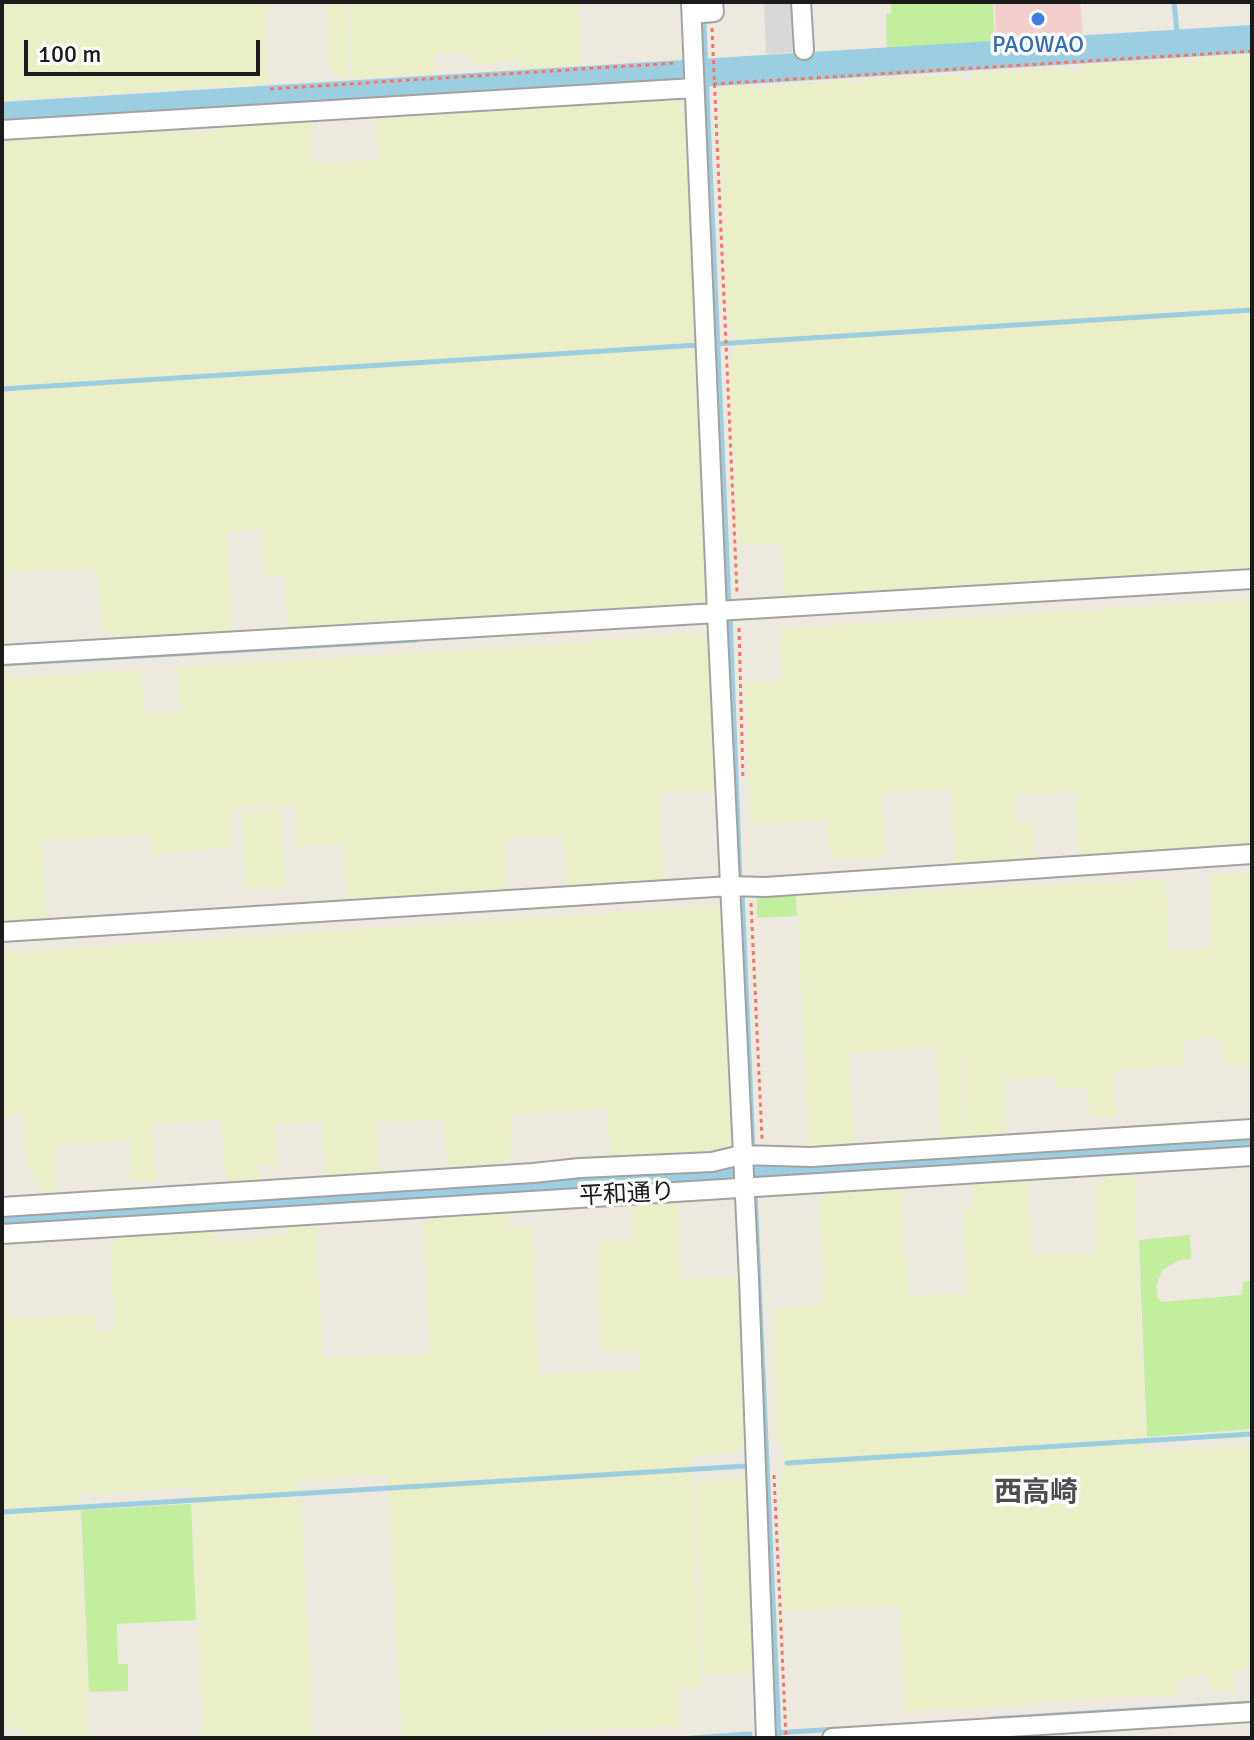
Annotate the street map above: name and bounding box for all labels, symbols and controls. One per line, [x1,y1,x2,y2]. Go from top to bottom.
marker: PAOWAO [1029,10,1047,28]
scale bar [28,24,264,74]
place label: PAOWAO [992,32,1084,60]
text: 100 m [38,39,101,69]
street label: 平和通り [578,1178,676,1212]
district label: 西高崎 [994,1477,1078,1511]

